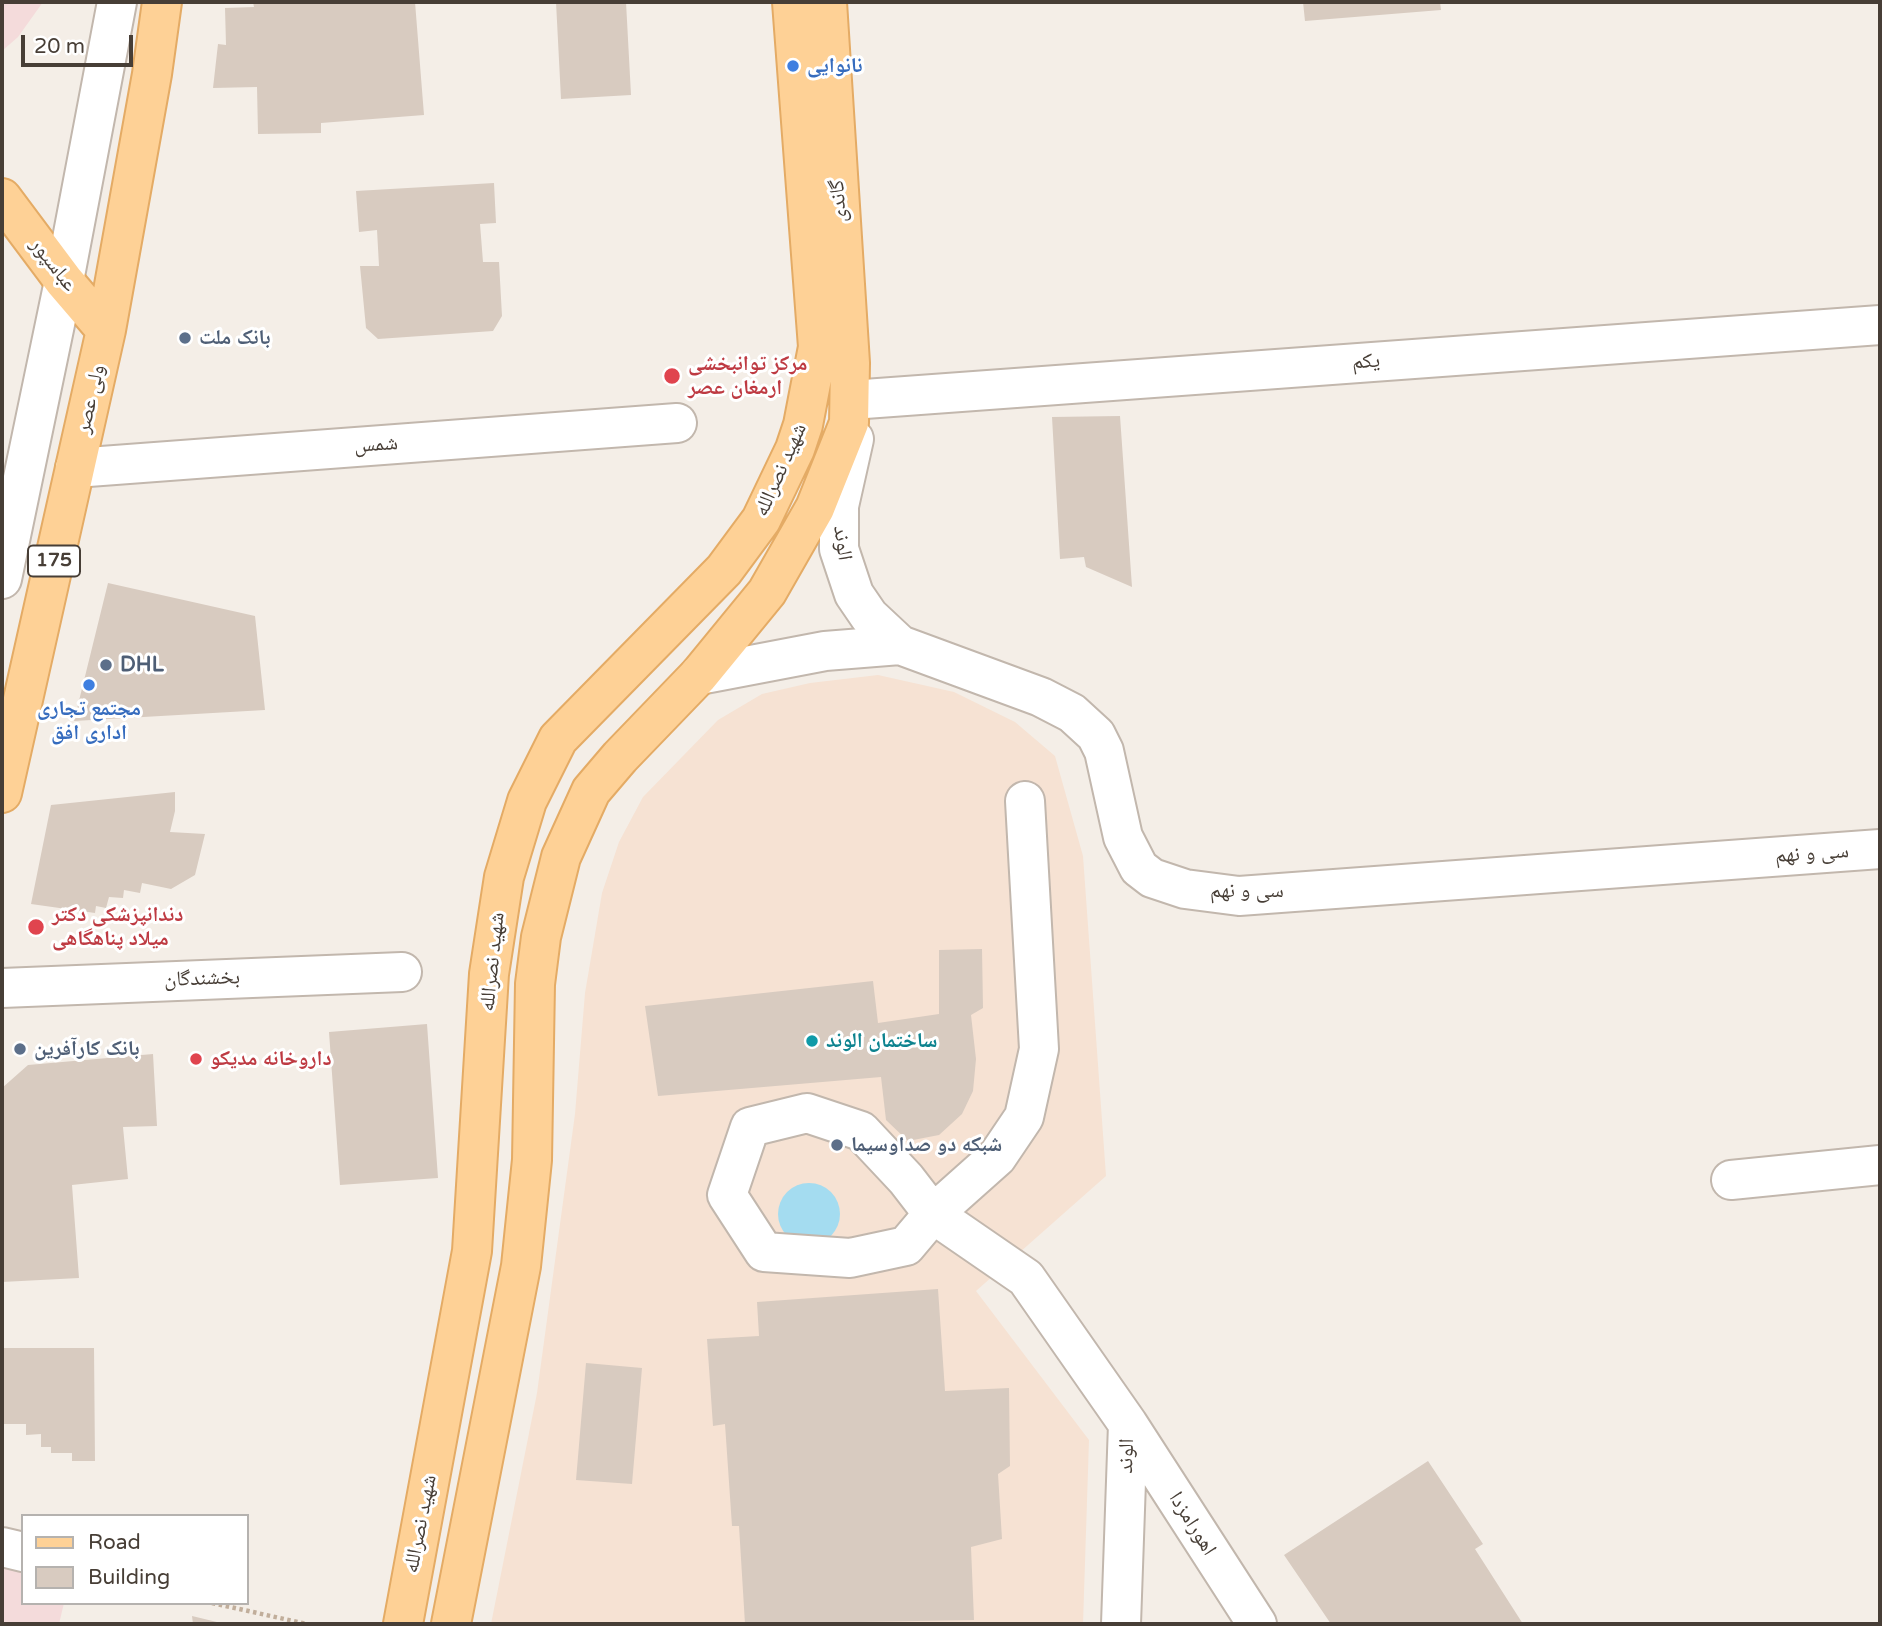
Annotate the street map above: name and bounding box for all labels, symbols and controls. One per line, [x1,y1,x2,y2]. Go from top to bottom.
scale bar [24,21,136,65]
text: 20 m [34,34,85,59]
place label: نانوایی [807,53,863,79]
marker: نانوایی [785,58,801,74]
street label: گاندی [825,179,853,223]
street label: عباسپور [24,233,82,297]
place label: بانک ملت [199,325,270,351]
marker: بانک ملت [177,330,193,346]
street label: یکم [1351,348,1381,376]
place label: مرکز توانبخشی ارمغان عصر [688,351,808,401]
street label: ولی عصر [71,362,111,436]
marker: مرکز توانبخشی ارمغان عصر [662,366,682,386]
street label: شهید نصرالله [749,419,813,521]
street label: شمس [353,431,399,459]
street label: الوند [827,524,857,562]
road number: 175 [28,546,80,576]
place label: DHL [120,652,164,678]
marker: DHL [98,657,114,673]
marker: مجتمع تجاری اداری افق [81,677,97,693]
place label: مجتمع تجاری اداری افق [37,696,141,746]
street label: سی و نهم [1774,839,1850,869]
street label: سی و نهم [1210,878,1284,904]
place label: دندانپزشکی دکتر میلاد پناهگاهی [52,902,183,952]
street label: شهید نصرالله [475,911,511,1013]
marker: دندانپزشکی دکتر میلاد پناهگاهی [26,917,46,937]
street label: بخشندگان [164,965,240,993]
place label: ساختمان الوند [826,1028,938,1054]
marker: ساختمان الوند [804,1033,820,1049]
place label: بانک کارآفرین [34,1036,139,1062]
marker: بانک کارآفرین [12,1041,28,1057]
place label: داروخانه مدیکو [210,1046,332,1072]
marker: داروخانه مدیکو [188,1051,204,1067]
place label: شبکه دو صداوسیما [851,1132,1002,1158]
marker: شبکه دو صداوسیما [829,1137,845,1153]
street label: الوند [1114,1438,1140,1474]
street label: شهید نصرالله [399,1473,443,1575]
street label: اهورامزدا [1163,1487,1221,1561]
legend [21,1514,248,1605]
text: Road [88,1530,141,1555]
text: Building [88,1565,170,1590]

